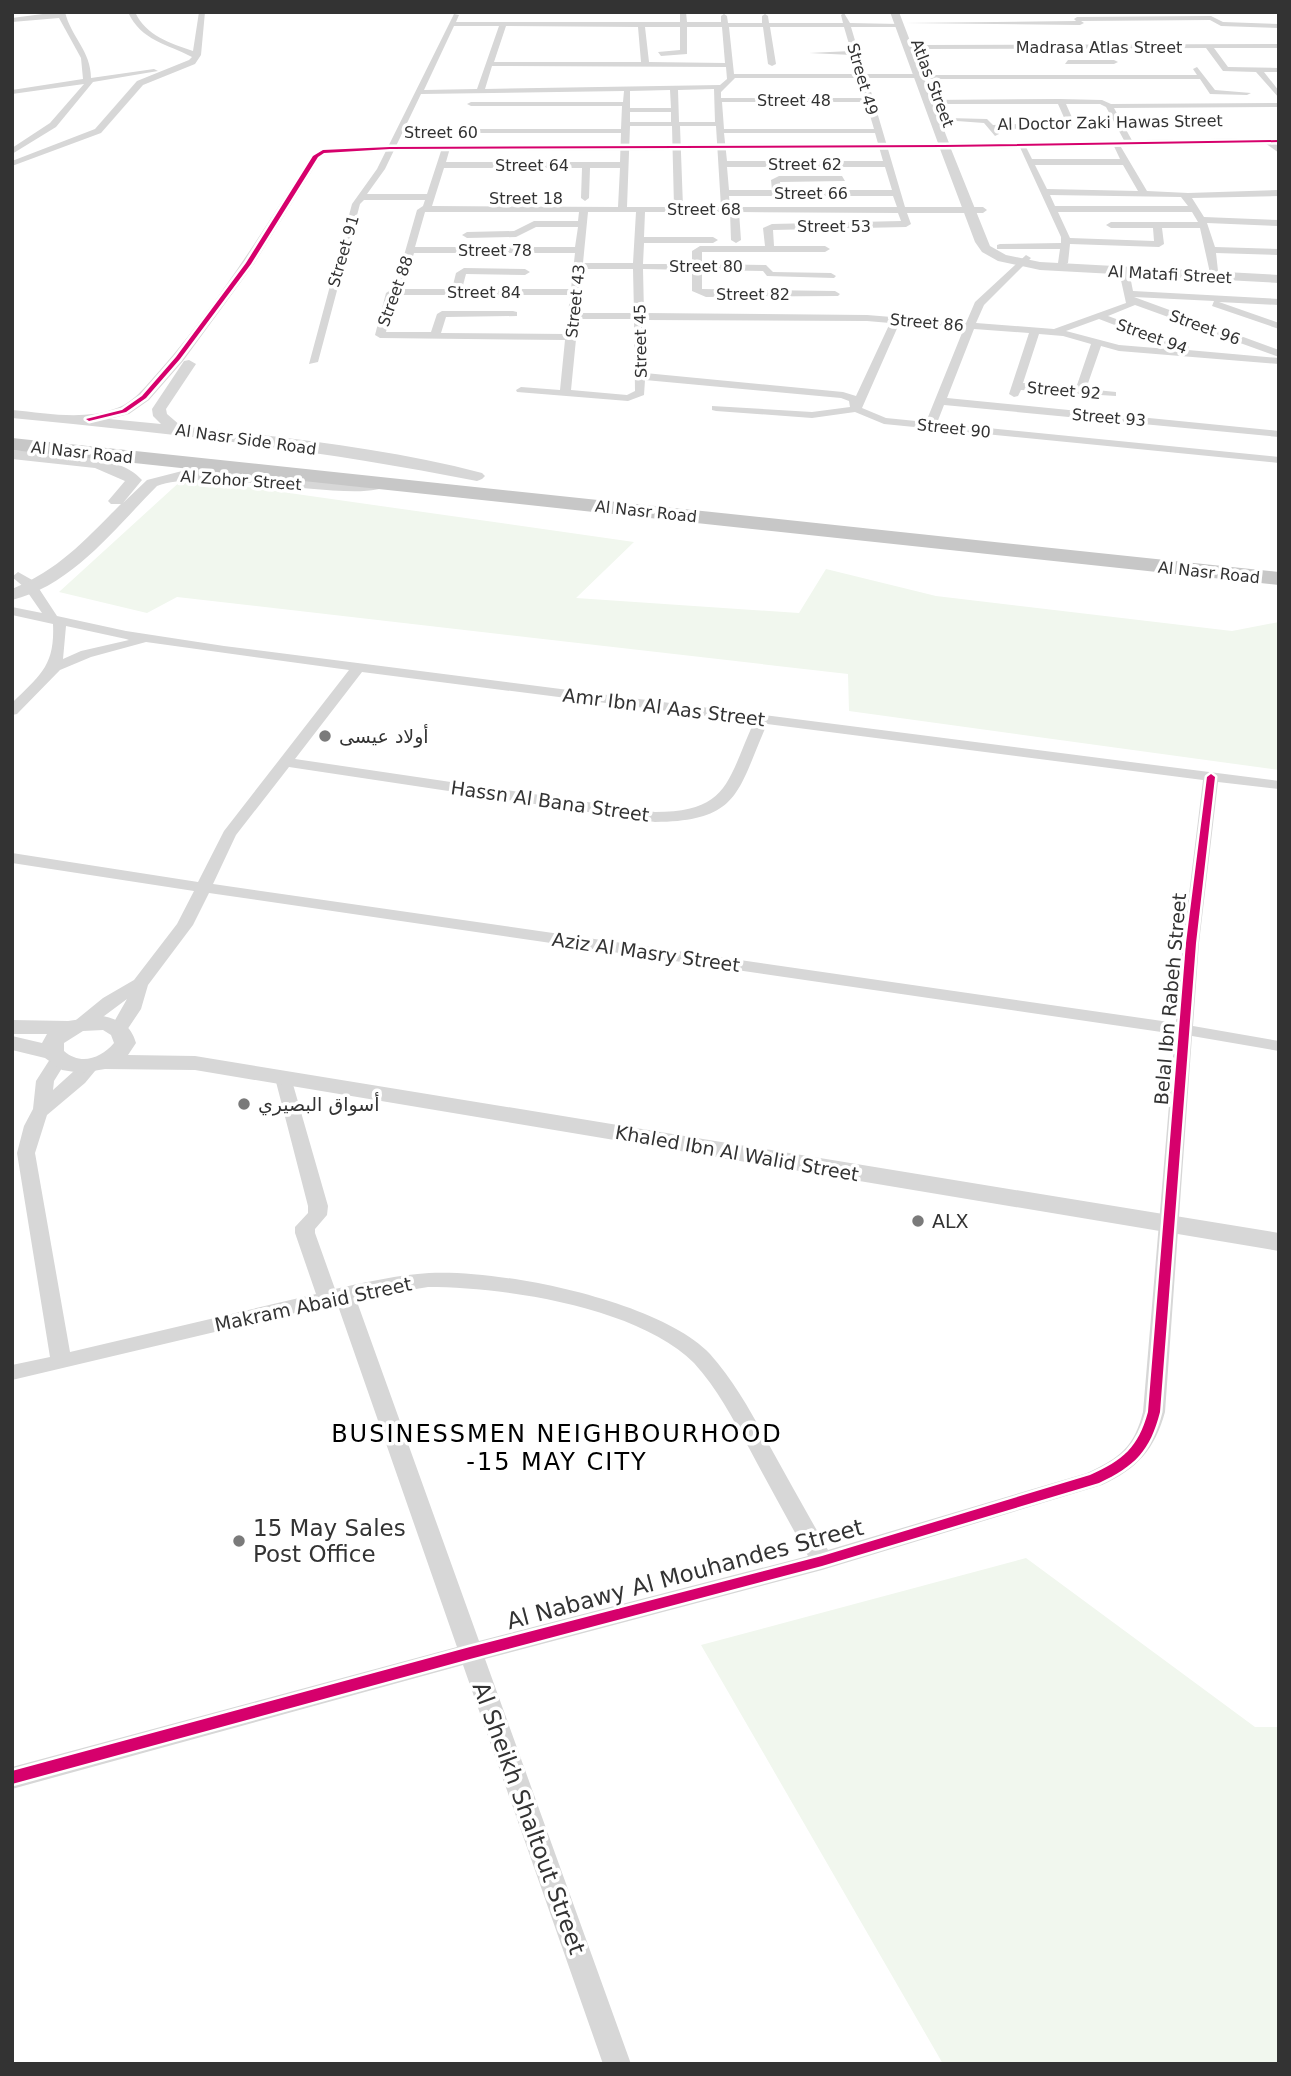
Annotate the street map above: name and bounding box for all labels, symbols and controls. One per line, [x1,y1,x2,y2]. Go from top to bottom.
street label: Atlas Street [907,36,958,130]
street label: Madrasa Atlas Street [1016,38,1182,57]
street label: Street 49 [843,41,882,117]
street label: Street 48 [757,91,831,110]
street label: Al Doctor Zaki Hawas Street [997,111,1223,134]
street label: Street 60 [404,123,478,142]
street label: Street 62 [768,155,842,174]
street label: Street 64 [495,156,569,175]
street label: Street 66 [774,184,848,203]
street label: Street 18 [489,189,563,208]
street label: Street 68 [667,200,741,219]
street label: Street 91 [324,213,363,289]
street label: Street 53 [797,217,871,236]
street label: Street 78 [458,241,532,260]
street label: Street 88 [374,253,417,329]
street label: Street 80 [669,257,743,276]
street label: Al Matafi Street [1108,262,1232,287]
street label: Street 43 [562,263,589,339]
street label: Street 84 [447,283,521,302]
street label: Street 82 [716,285,790,304]
street label: Street 45 [630,304,651,378]
street label: Street 96 [1167,306,1243,349]
street label: Street 86 [889,310,965,335]
street label: Street 94 [1114,315,1190,358]
street label: Street 92 [1026,378,1102,403]
street label: Street 93 [1071,405,1147,430]
street label: Street 90 [916,415,992,442]
street label: Al Nasr Side Road [174,420,318,459]
street label: Al Nasr Road [30,438,134,467]
street label: Al Zohor Street [180,467,302,494]
street label: Al Nasr Road [594,497,698,526]
street label: Al Nasr Road [1157,558,1261,587]
street label: Amr Ibn Al Aas Street [562,684,766,730]
place label: أولاد عيسى [339,724,429,748]
marker: أولاد عيسى [317,728,333,744]
street label: Hassn Al Bana Street [449,776,651,826]
street label: Belal Ibn Rabeh Street [1150,892,1190,1106]
street label: Aziz Al Masry Street [551,928,741,976]
place label: أسواق البصيري [258,1092,379,1116]
marker: أسواق البصيري [236,1096,252,1112]
street label: Khaled Ibn Al Walid Street [614,1121,860,1185]
place label: ALX [932,1210,969,1232]
marker: ALX [910,1213,926,1229]
street label: Makram Abaid Street [212,1272,414,1336]
district label: BUSINESSMEN NEIGHBOURHOOD -15 MAY CITY [331,1420,783,1476]
street label: Al Nabawy Al Mouhandes Street [504,1514,866,1634]
place label: 15 May Sales Post Office [253,1515,406,1567]
marker: 15 May Sales Post Office [231,1533,247,1549]
street label: Al Sheikh Shaltout Street [468,1678,590,1958]

